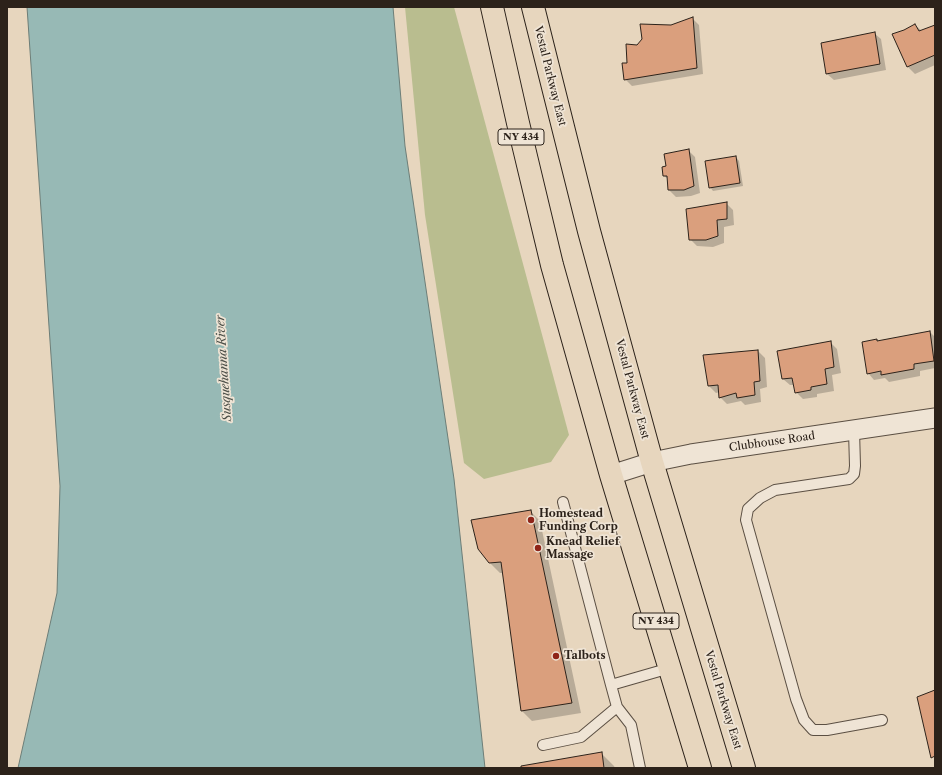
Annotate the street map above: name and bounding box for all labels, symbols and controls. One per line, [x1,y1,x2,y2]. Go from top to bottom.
street label: Vestal Parkway East [531,25,569,127]
road number: NY 434 [498,129,544,145]
water label: Susquehanna River [213,314,235,422]
street label: Vestal Parkway East [612,338,652,440]
street label: Clubhouse Road [728,429,816,455]
place label: Homestead Funding Corp [539,507,618,533]
marker: Homestead Funding Corp [526,515,536,525]
place label: Knead Relief Massage [546,535,619,561]
marker: Knead Relief Massage [533,543,543,553]
road number: NY 434 [633,613,679,629]
place label: Talbots [564,649,606,663]
street label: Vestal Parkway East [702,649,744,751]
marker: Talbots [551,651,561,661]

